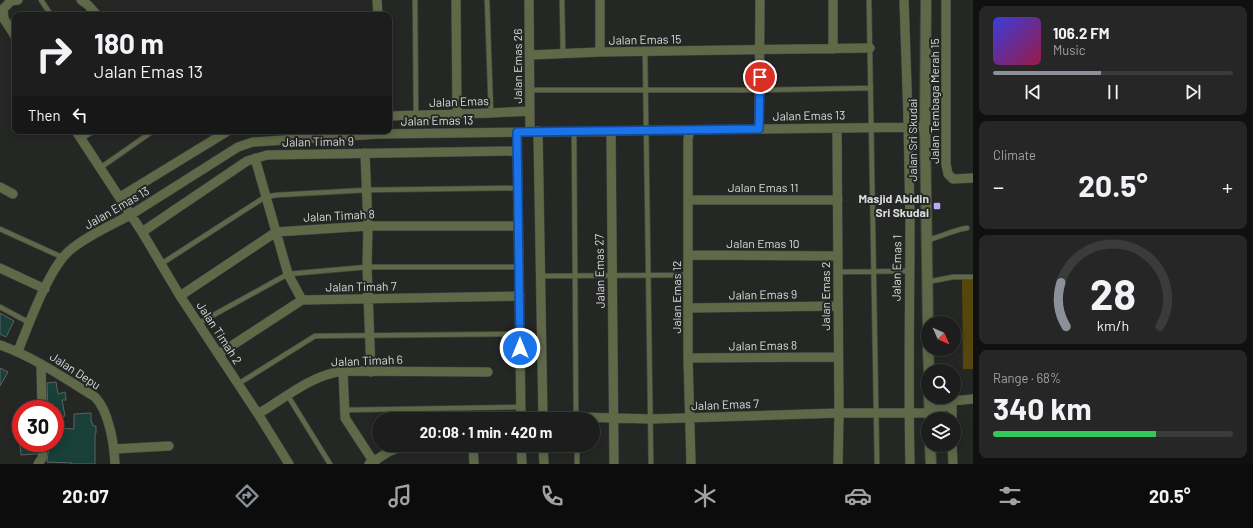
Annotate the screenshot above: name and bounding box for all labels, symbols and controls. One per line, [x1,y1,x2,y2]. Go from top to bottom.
text: 106.2 FM [1053,24,1110,42]
text: 180 m [94,26,164,60]
icon: right [28,28,80,80]
street label: Jalan Emas 26 [510,29,524,103]
street label: Jalan Emas 15 [609,31,681,47]
street label: Jalan Tembaga Merah 15 [927,38,941,164]
text: Music [1053,42,1086,58]
text: Jalan Emas 13 [94,60,203,82]
pin [743,60,777,94]
icon: arrive [749,66,771,88]
icon: previous [1022,81,1044,103]
icon: pause [1102,81,1124,103]
icon: next [1182,81,1204,103]
street label: Jalan Emas [429,93,489,109]
street label: Jalan Sri Skudai [905,99,919,181]
icon: left [69,104,91,126]
text: Then [28,106,61,124]
street label: Jalan Emas 13 [773,107,845,123]
street label: Jalan Emas 13 [401,112,473,128]
street label: Jalan Timah 9 [282,133,354,149]
text: Climate [993,147,1036,163]
text: 20.5° [1078,167,1148,203]
text: − [993,173,1004,199]
text: + [1222,173,1233,199]
street label: Jalan Emas 11 [728,180,798,194]
street label: Jalan Emas 13 [82,183,151,231]
place label: Masjid Abidin Sri Skudai [858,191,929,219]
marker: Masjid Abidin Sri Skudai [932,201,942,211]
street label: Jalan Timah 8 [303,206,375,224]
street label: Jalan Emas 27 [591,233,607,308]
street label: Jalan Emas 1 [888,235,904,301]
street label: Jalan Emas 10 [726,236,800,250]
street label: Jalan Emas 12 [669,261,683,333]
street label: Jalan Emas 2 [818,262,832,330]
text: 28 [1090,268,1136,318]
street label: Jalan Timah 7 [325,278,397,294]
street label: Jalan Emas 9 [729,286,797,302]
street label: Jalan Timah 2 [194,298,245,366]
north arrow [921,316,961,356]
map controls [921,316,961,452]
text: km/h [1097,317,1129,334]
position arrow [499,327,541,369]
street label: Jalan Emas 8 [729,337,797,353]
street label: Jalan Depu [48,349,104,392]
street label: Jalan Timah 6 [331,352,403,368]
button: search [921,364,961,404]
text: Range · 68% [993,370,1061,386]
text: 340 km [993,390,1092,426]
street label: Jalan Emas 7 [691,396,760,412]
speed limit sign: 30 [12,400,64,452]
button: layers [921,412,961,452]
text: 20:08 · 1 min · 420 m [420,423,552,441]
icon: directions [233,482,261,510]
icon: music [386,482,414,510]
icon: phone [538,482,566,510]
icon: climate [691,482,719,510]
icon: car [844,482,872,510]
icon: filters [996,482,1024,510]
text: 20:07 [62,485,108,507]
text: 20.5° [1149,485,1191,507]

